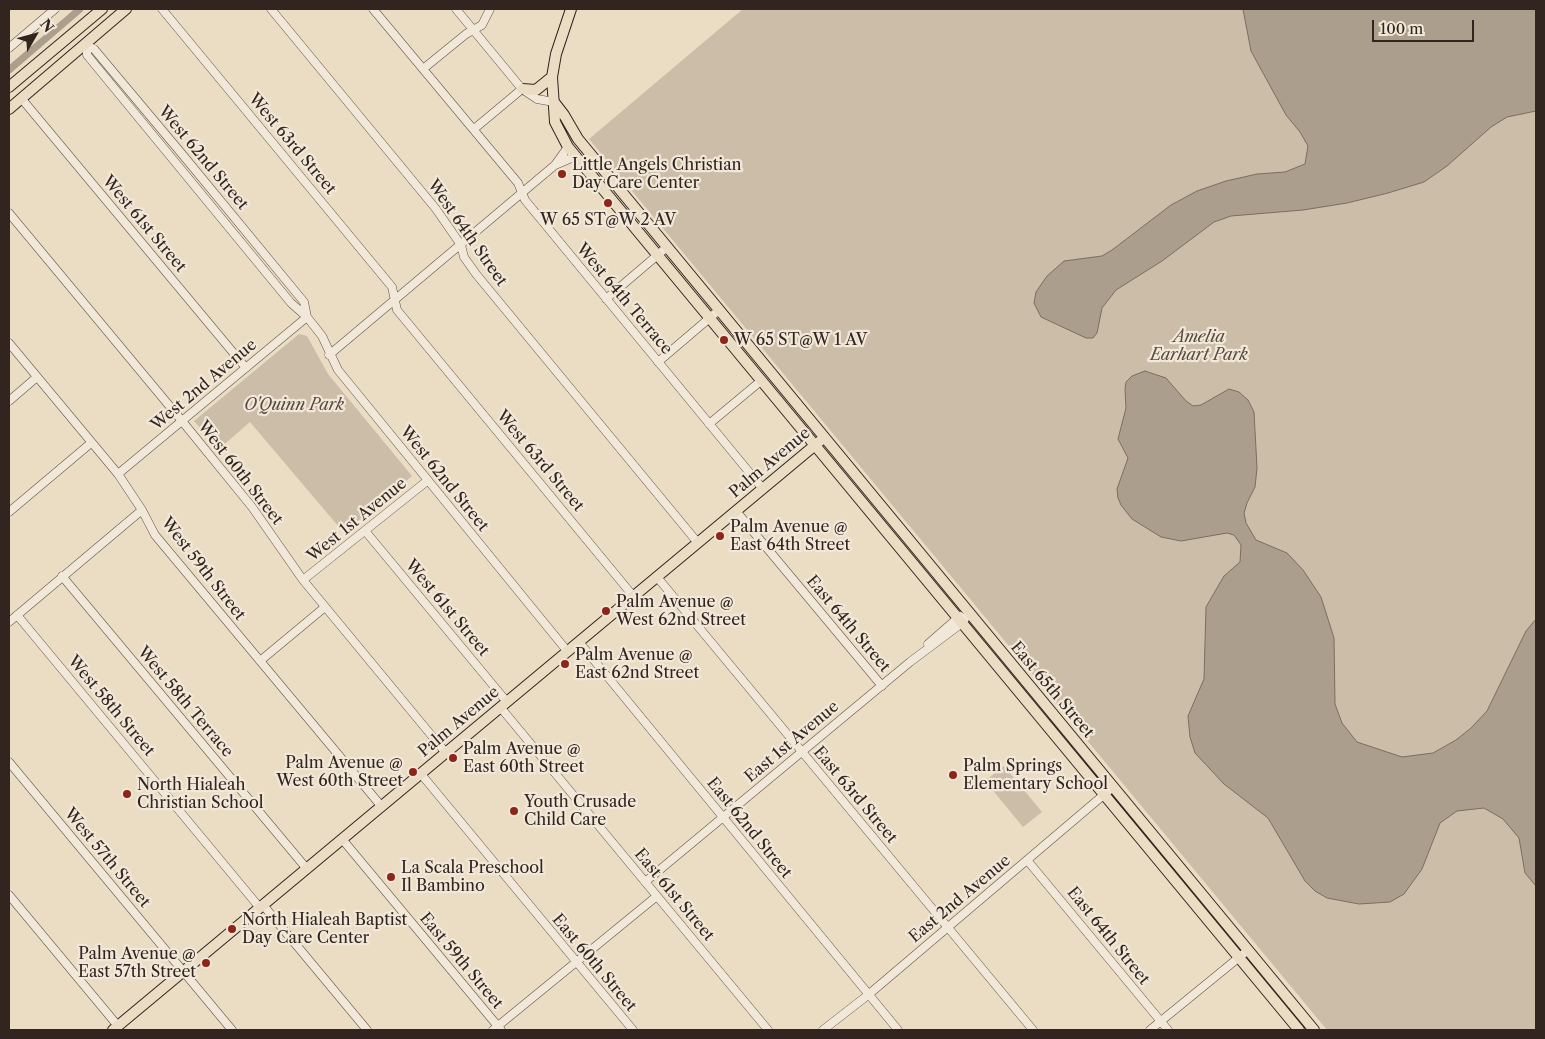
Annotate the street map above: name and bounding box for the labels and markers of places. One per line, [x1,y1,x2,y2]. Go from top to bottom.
place label: Little Angels Christian Day Care Center [572,155,742,193]
marker: Little Angels Christian Day Care Center [556,168,568,180]
marker: W 65 ST@W 2 AV [602,197,614,209]
place label: W 65 ST@W 2 AV [540,210,676,230]
place label: W 65 ST@W 1 AV [734,330,867,350]
marker: W 65 ST@W 1 AV [718,334,730,346]
place label: Palm Avenue @ East 64th Street [730,517,850,555]
marker: Palm Avenue @ East 64th Street [714,530,726,542]
place label: Palm Avenue @ West 62nd Street [616,592,746,630]
marker: Palm Avenue @ West 62nd Street [600,605,612,617]
place label: Palm Avenue @ East 62nd Street [575,645,699,683]
marker: Palm Avenue @ East 62nd Street [559,658,571,670]
place label: Palm Avenue @ East 60th Street [463,739,584,777]
marker: Palm Avenue @ East 60th Street [447,752,459,764]
place label: Palm Avenue @ West 60th Street [276,753,403,791]
place label: Palm Springs Elementary School [963,756,1108,794]
marker: Palm Avenue @ West 60th Street [407,766,419,778]
marker: Palm Springs Elementary School [947,769,959,781]
place label: North Hialeah Christian School [137,775,263,813]
marker: North Hialeah Christian School [121,788,133,800]
place label: Youth Crusade Child Care [524,792,636,830]
marker: Youth Crusade Child Care [508,805,520,817]
place label: La Scala Preschool Il Bambino [401,858,544,896]
marker: La Scala Preschool Il Bambino [385,871,397,883]
place label: North Hialeah Baptist Day Care Center [242,910,407,948]
marker: North Hialeah Baptist Day Care Center [226,923,238,935]
place label: Palm Avenue @ East 57th Street [78,944,196,982]
marker: Palm Avenue @ East 57th Street [200,957,212,969]

